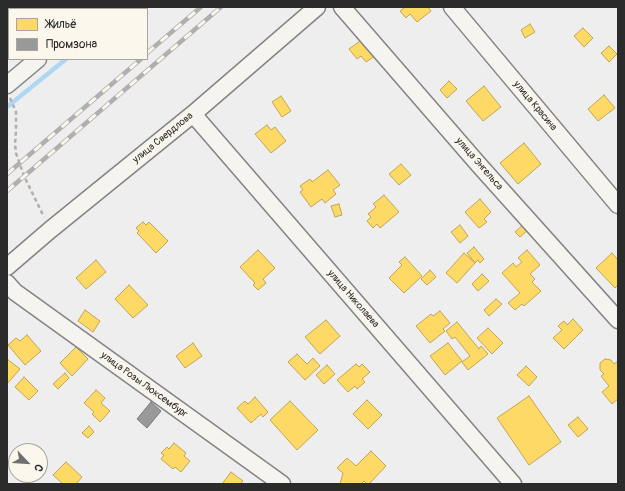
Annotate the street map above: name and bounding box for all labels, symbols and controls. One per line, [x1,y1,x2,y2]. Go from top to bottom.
legend [8,8,148,60]
text: Жильё [46,17,77,32]
text: Промзона [46,37,97,52]
street label: улица Красина [511,79,559,133]
street label: улица Свердлова [130,110,196,166]
street label: улица Энгельса [453,135,505,193]
street label: улица Николаева [325,268,381,330]
street label: улица Розы Люксембург [98,349,190,421]
north arrow [8,443,48,483]
text: С [31,462,46,474]

